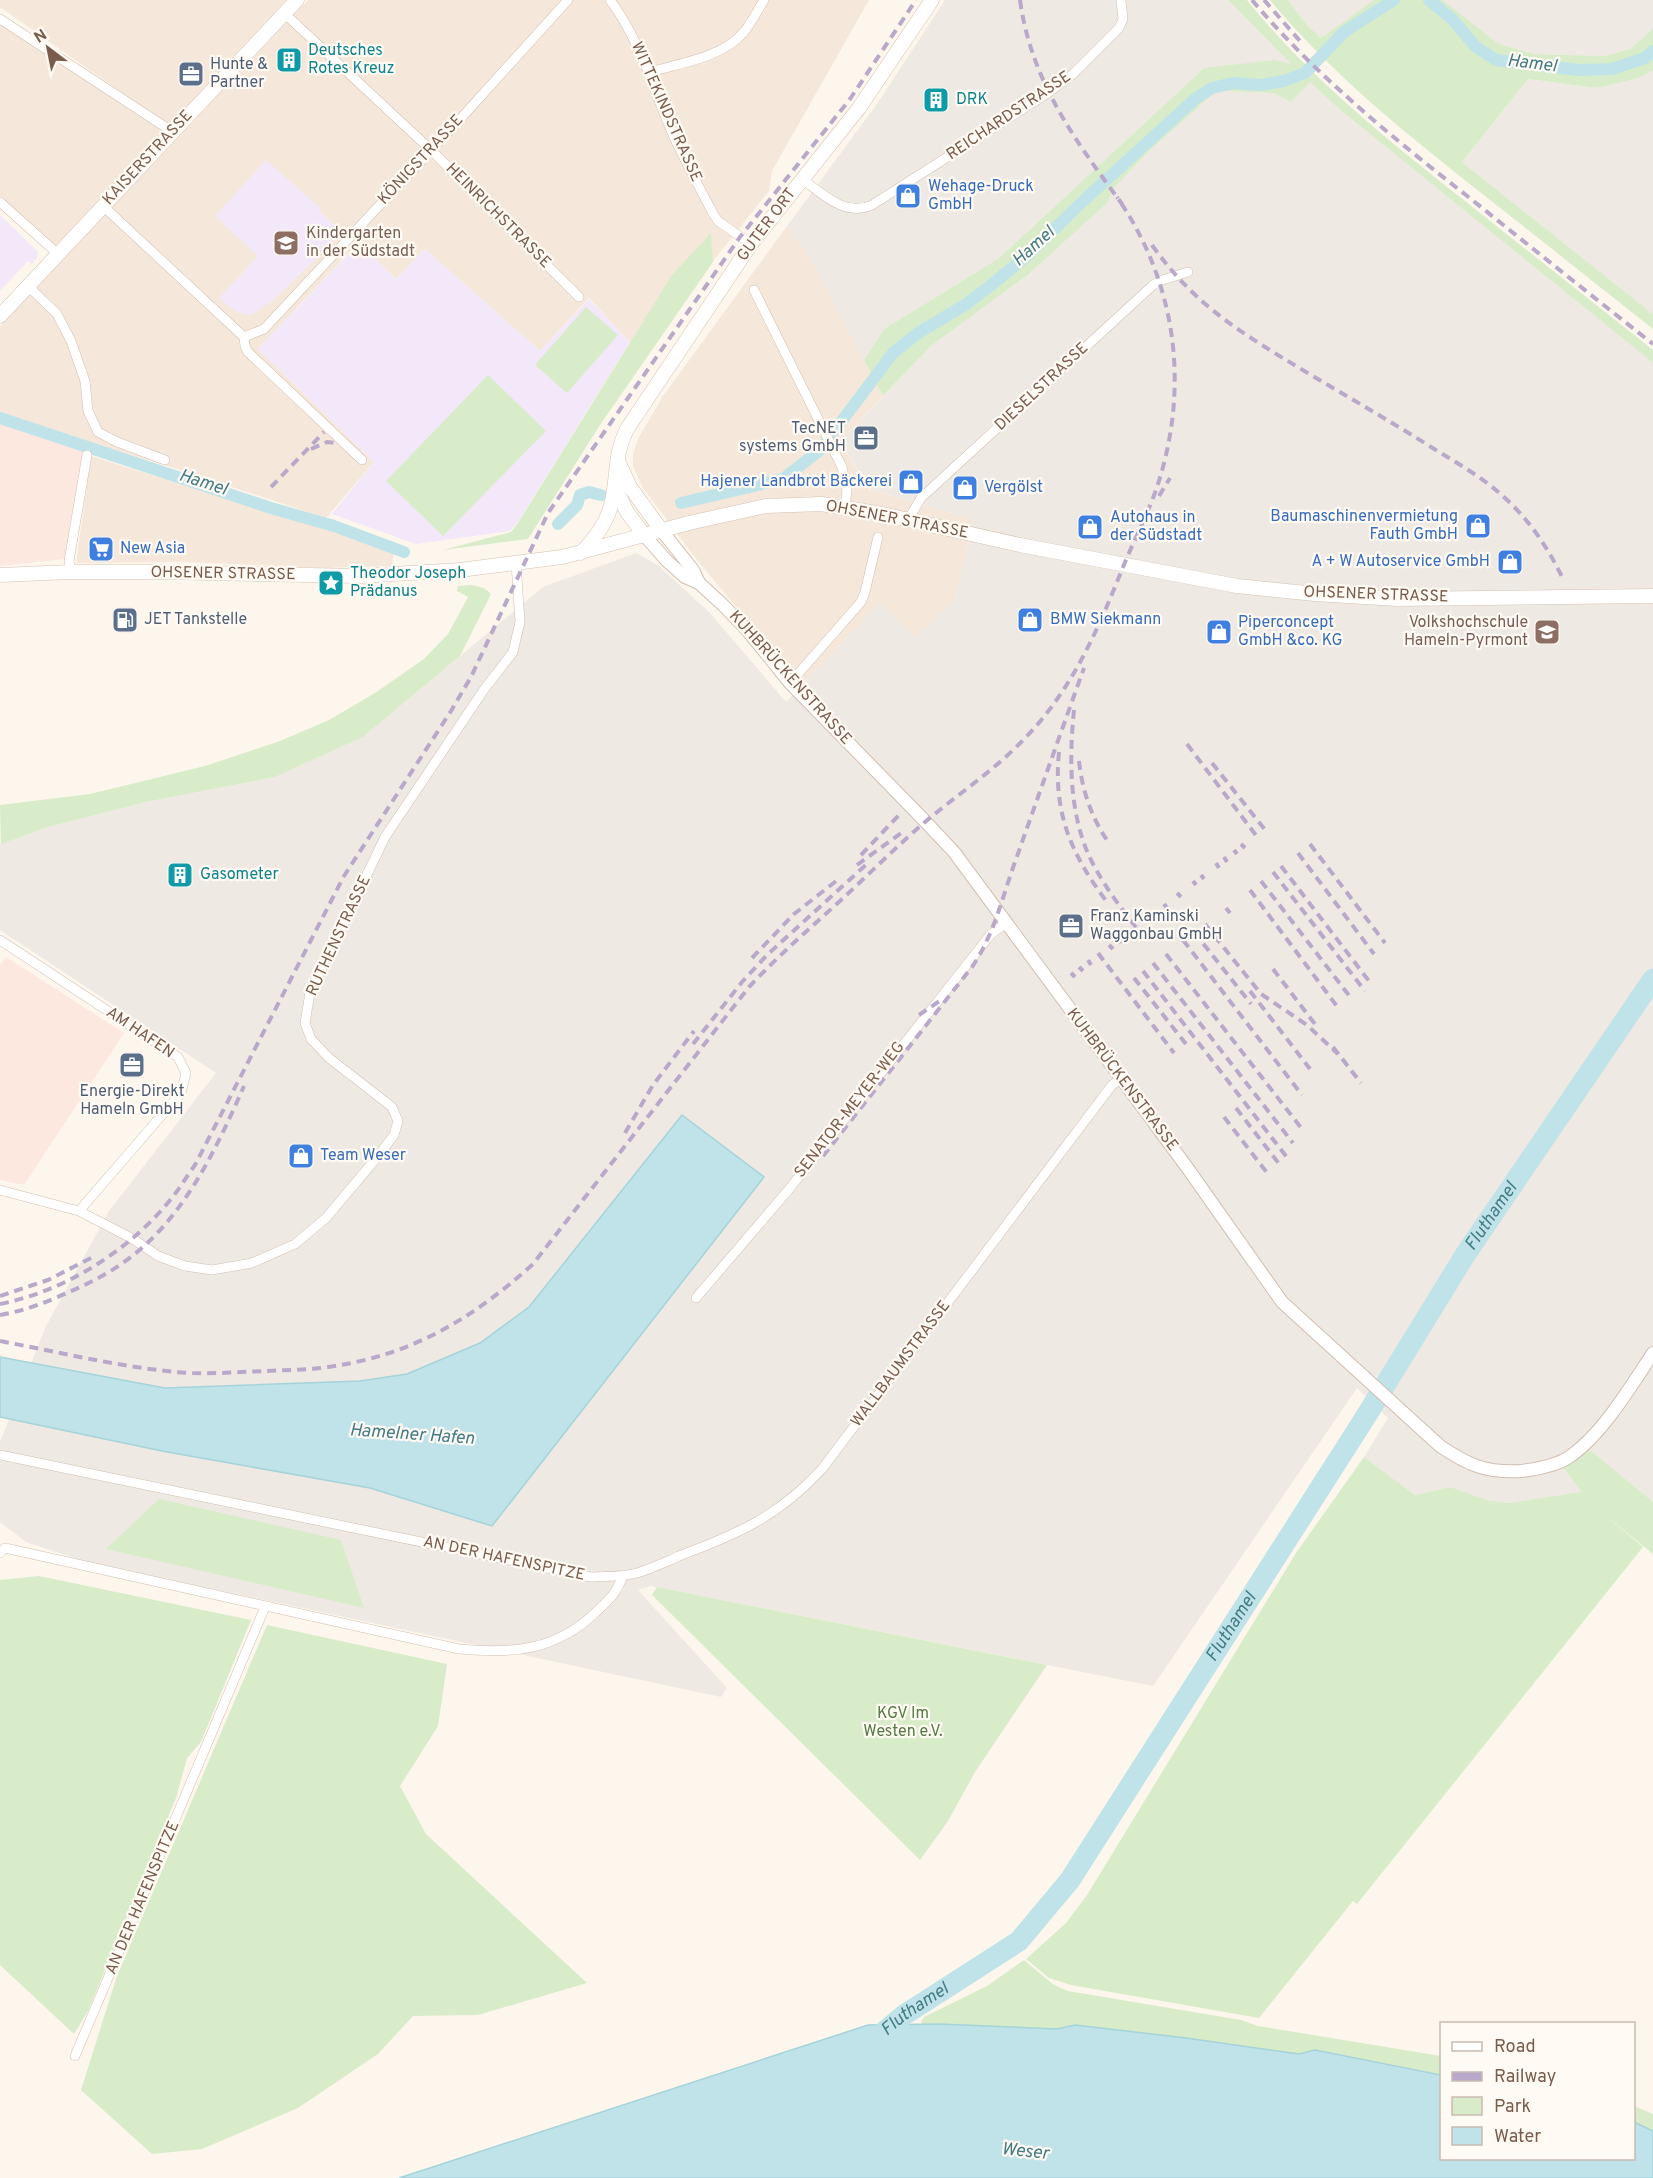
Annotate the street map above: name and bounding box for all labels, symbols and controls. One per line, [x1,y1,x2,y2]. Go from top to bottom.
north arrow [18,18,78,78]
text: N [31,25,51,49]
street label: WITTEKINDSTRASSE [626,39,706,185]
place label: Deutsches Rotes Kreuz [308,41,395,79]
building icon: Deutsches Rotes Kreuz [274,45,304,75]
water label: Hamel [1506,50,1559,79]
place label: Hunte & Partner [210,55,268,93]
office icon: Hunte & Partner [176,59,206,89]
street label: REICHARDSTRASSE [943,67,1075,165]
building icon: DRK [921,85,951,115]
place label: DRK [956,90,988,110]
street label: KAISERSTRASSE [99,106,197,210]
street label: KÖNIGSTRASSE [373,109,468,209]
street label: HEINRICHSTRASSE [441,159,555,273]
place label: Wehage-Druck GmbH [928,177,1034,215]
shop icon: Wehage-Druck GmbH [893,181,923,211]
street label: GUTER ORT [733,184,801,266]
water label: Hamel [1008,221,1061,272]
place label: Kindergarten in der Südstadt [306,224,415,262]
school or university icon: Kindergarten in der Südstadt [271,228,301,258]
street label: DIESELSTRASSE [991,339,1093,435]
place label: TecNET systems GmbH [739,419,846,457]
office icon: TecNET systems GmbH [851,423,881,453]
water label: Hamel [176,464,231,502]
shop icon: Hajener Landbrot Bäckerei [896,467,926,497]
place label: Hajener Landbrot Bäckerei [700,472,892,492]
shop icon: Vergölst [950,473,980,503]
place label: Vergölst [984,478,1043,498]
street label: OHSENER STRASSE [824,496,970,544]
place label: Baumaschinenvermietung Fauth GmbH [1270,507,1458,545]
place label: Autohaus in der Südstadt [1110,508,1202,546]
shop icon: Baumaschinenvermietung Fauth GmbH [1463,511,1493,541]
shop icon: Autohaus in der Südstadt [1075,512,1105,542]
supermarket icon: New Asia [86,534,116,564]
place label: New Asia [120,539,185,559]
shop icon: A + W Autoservice GmbH [1495,547,1525,577]
place label: A + W Autoservice GmbH [1312,552,1490,572]
street label: OHSENER STRASSE [150,563,296,585]
place label: Theodor Joseph Prädanus [350,564,466,602]
place icon: Theodor Joseph Prädanus [316,568,346,598]
street label: OHSENER STRASSE [1303,582,1449,608]
fuel station icon: JET Tankstelle [110,605,140,635]
street label: KUHBRÜCKENSTRASSE [724,605,857,749]
shop icon: BMW Siekmann [1015,605,1045,635]
place label: JET Tankstelle [144,610,247,630]
place label: BMW Siekmann [1050,610,1161,630]
place label: Piperconcept GmbH &co. KG [1238,613,1343,651]
place label: Volkshochschule Hameln-Pyrmont [1404,613,1528,651]
shop icon: Piperconcept GmbH &co. KG [1204,617,1234,647]
school or university icon: Volkshochschule Hameln-Pyrmont [1532,617,1562,647]
building icon: Gasometer [165,860,195,890]
place label: Gasometer [200,865,279,885]
street label: RUTHENSTRASSE [302,873,376,999]
place label: Franz Kaminski Waggonbau GmbH [1090,907,1223,945]
office icon: Franz Kaminski Waggonbau GmbH [1056,911,1086,941]
street label: AM HAFEN [102,1003,178,1063]
street label: KUHBRÜCKENSTRASSE [1062,1003,1184,1155]
street label: SENATOR-MEYER-WEG [791,1038,909,1182]
office icon: Energie-Direkt Hameln GmbH [117,1050,147,1080]
place label: Energie-Direkt Hameln GmbH [79,1082,185,1120]
shop icon: Team Weser [286,1141,316,1171]
place label: Team Weser [320,1146,406,1166]
water label: Fluthamel [1460,1177,1523,1255]
street label: WALLBAUMSTRASSE [847,1297,955,1431]
water label: Hamelner Hafen [349,1419,475,1451]
street label: AN DER HAFENSPITZE [421,1532,587,1586]
water label: Fluthamel [1201,1587,1263,1666]
park label: KGV Im Westen e.V. [863,1704,943,1742]
street label: AN DER HAFENSPITZE [102,1818,184,1978]
water label: Fluthamel [876,1977,954,2041]
legend [1440,2022,1635,2160]
text: Road [1494,2036,1536,2059]
text: Railway [1494,2066,1556,2089]
text: Park [1494,2096,1531,2119]
text: Water [1494,2126,1541,2149]
water label: Weser [1000,2138,1052,2166]

